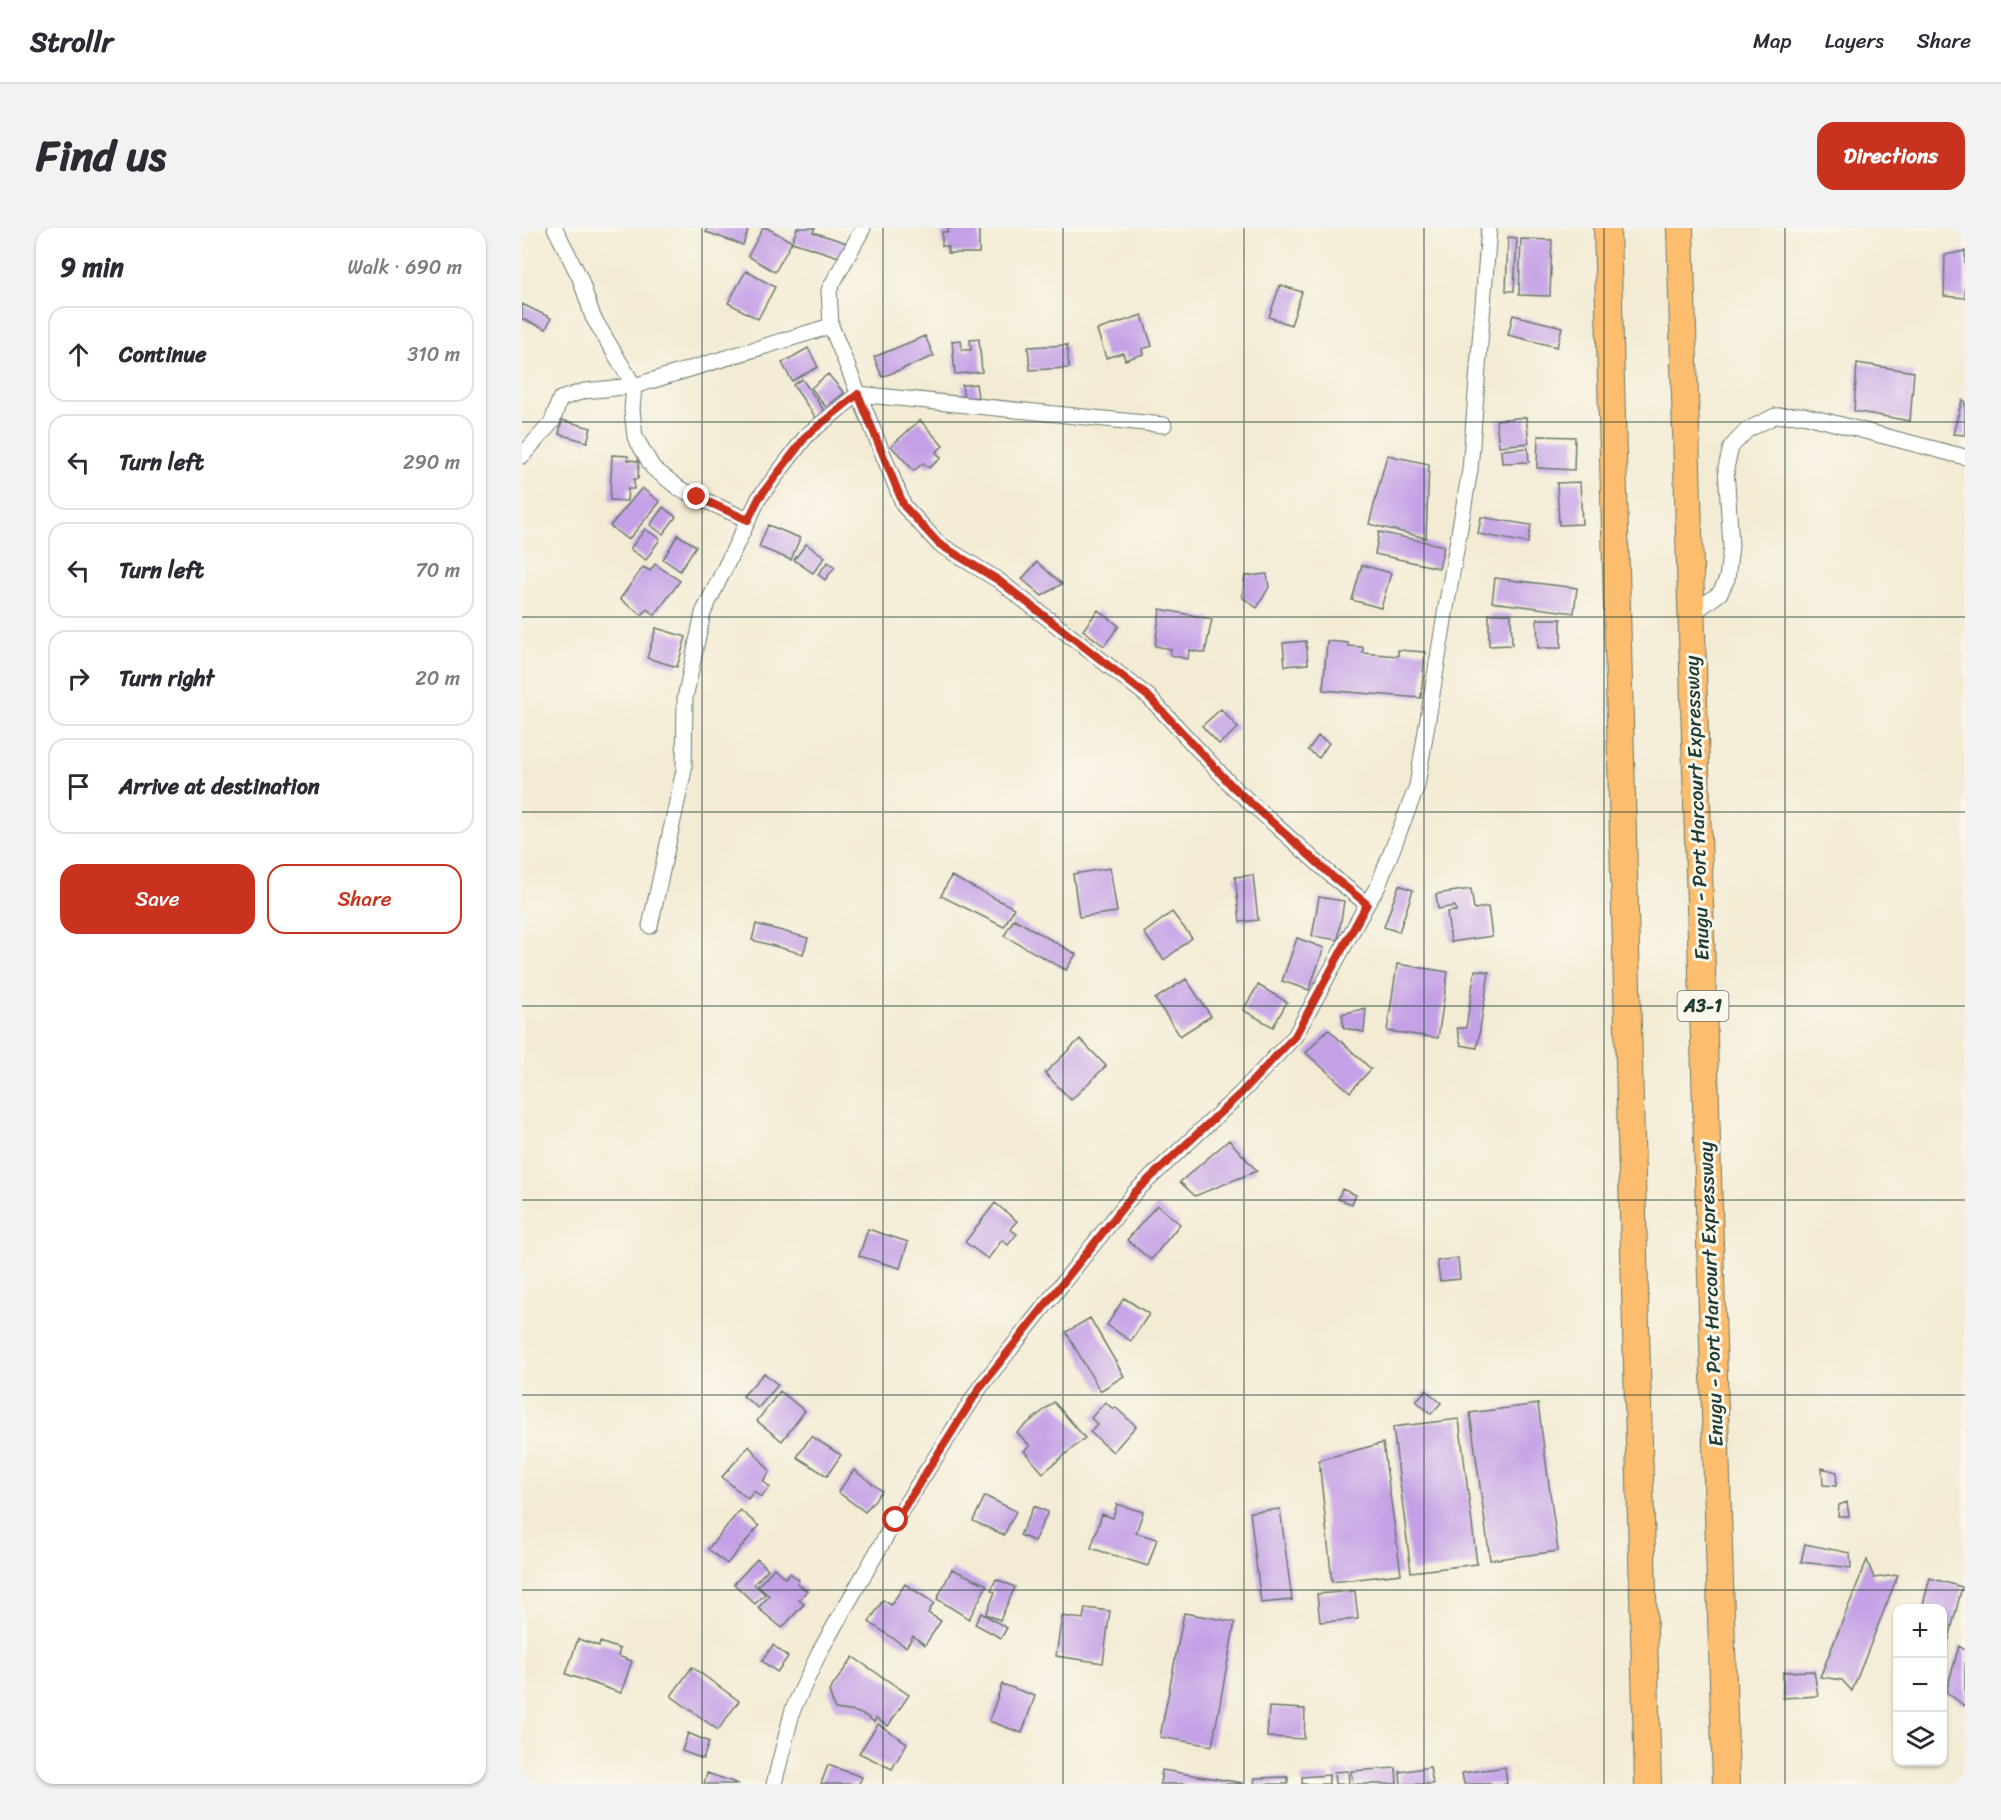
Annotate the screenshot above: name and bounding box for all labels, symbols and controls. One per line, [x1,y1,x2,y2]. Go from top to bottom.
text: Strollr [30,17,113,66]
text: Map [1753,22,1792,60]
text: Layers [1825,22,1884,60]
text: Share [1917,22,1971,60]
text: Find us [36,119,166,193]
button: Directions [1817,122,1965,190]
text: 9 min [60,244,124,290]
text: Walk · 690 m [348,250,462,285]
text: Continue [119,335,207,374]
text: 310 m [407,337,460,372]
icon: ahead [62,338,95,371]
text: Turn left [119,443,204,482]
text: 290 m [403,445,460,480]
icon: left [62,446,95,479]
route end [683,483,709,509]
text: Turn left [119,551,204,590]
text: 70 m [415,553,460,588]
icon: left [62,554,95,587]
street label: Enugu - Port Harcourt Expressway [1674,654,1720,961]
text: Turn right [119,659,214,698]
text: 20 m [415,661,460,696]
icon: right [62,662,95,695]
text: Arrive at destination [119,767,320,806]
icon: arrive [62,770,95,803]
button: Save [60,864,255,934]
button: Share [267,864,462,934]
road number: A3-1 [1678,991,1728,1021]
street label: Enugu - Port Harcourt Expressway [1688,1140,1734,1447]
route start [882,1506,908,1532]
map controls [1893,1604,1947,1766]
button: + [1893,1604,1947,1658]
button: − [1893,1658,1947,1712]
button: layers [1893,1712,1947,1766]

